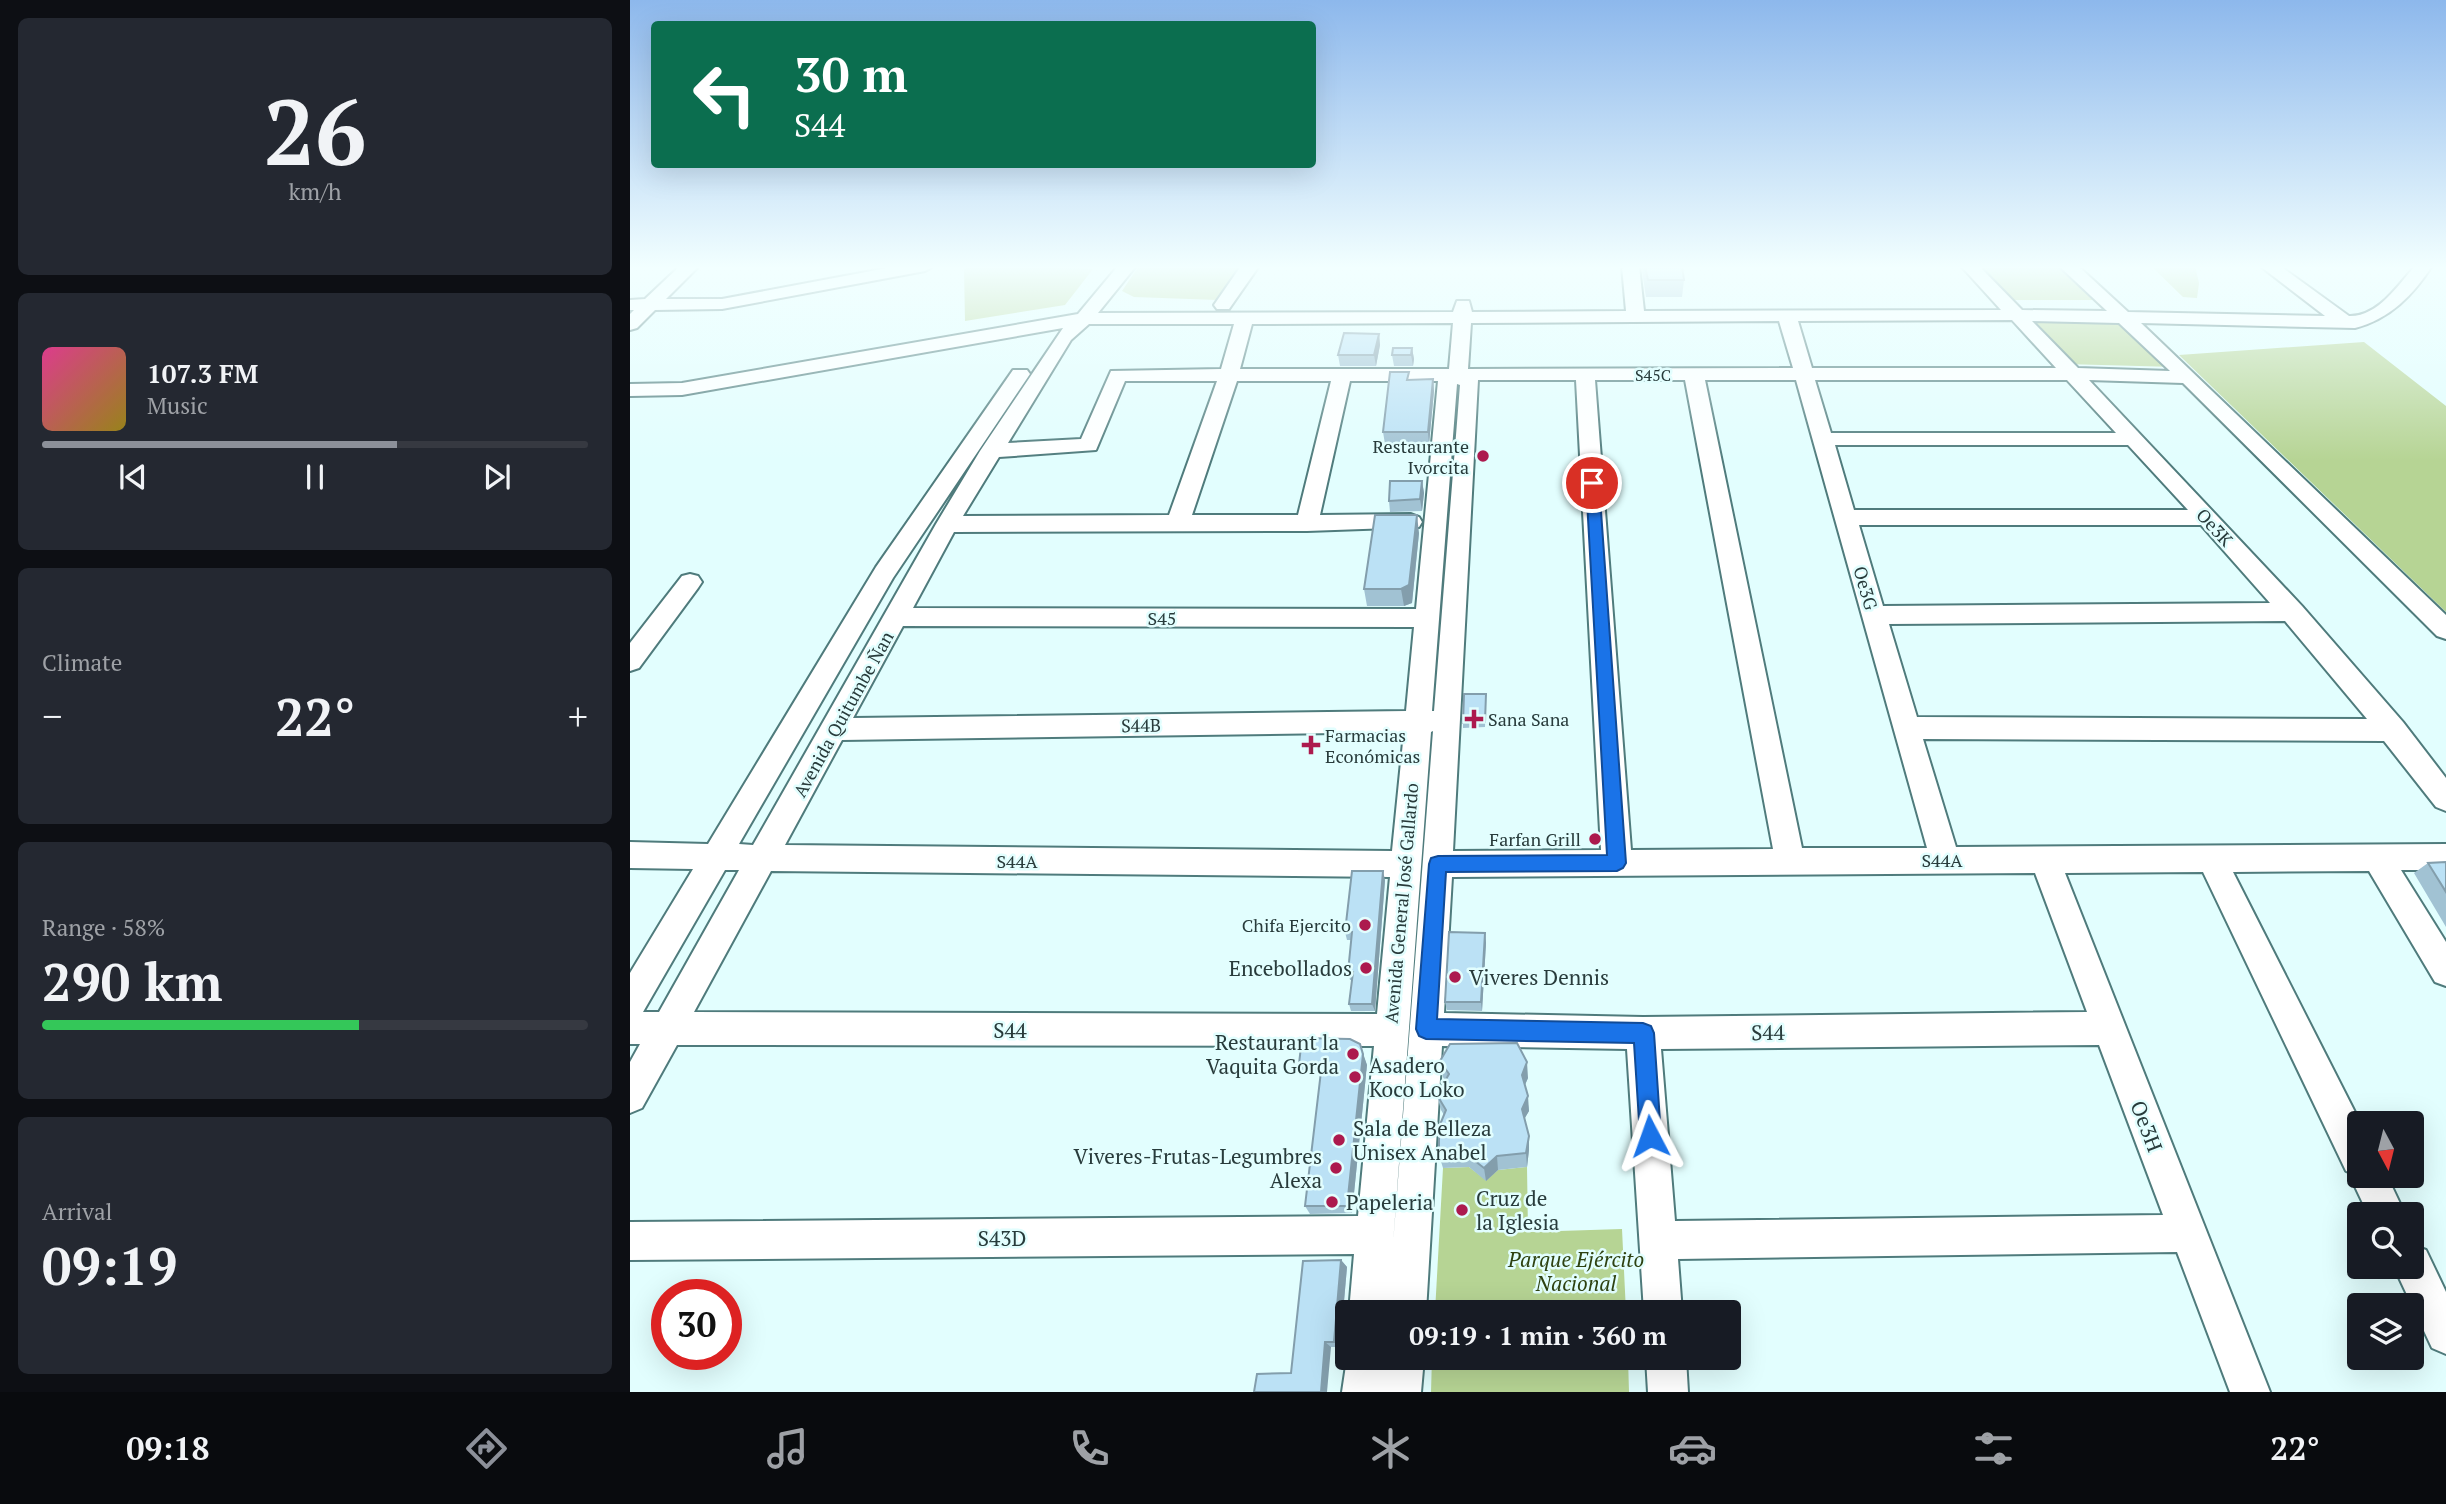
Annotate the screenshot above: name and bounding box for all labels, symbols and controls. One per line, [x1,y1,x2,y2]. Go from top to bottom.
text: 30 m [794,41,908,106]
icon: left [679,49,770,140]
text: 26 [264,70,366,191]
text: S44 [794,104,845,146]
text: km/h [288,176,342,207]
text: 107.3 FM [147,356,258,390]
street label: S45C [1635,364,1671,386]
text: Music [147,390,208,421]
place label: Restaurante Ivorcita [1373,434,1469,479]
marker: Restaurante Ivorcita [1475,448,1491,464]
pin [1562,453,1622,513]
icon: previous [114,458,152,496]
icon: pause [296,458,334,496]
icon: next [478,458,516,496]
icon: arrive [1573,464,1611,502]
street label: Oe3K [2191,503,2239,551]
street label: Oe3G [1848,563,1884,613]
street label: S45 [1148,606,1176,630]
street label: Avenida Quitumbe Ñan [787,626,899,801]
text: Climate [42,647,122,678]
text: 22° [275,682,355,751]
text: − [42,691,62,741]
text: + [568,691,588,741]
place label: Sana Sana [1488,707,1569,731]
marker: Sana Sana [1466,711,1482,727]
street label: S44B [1121,713,1161,737]
place label: Farmacias Económicas [1325,723,1420,768]
marker: Farmacias Económicas [1303,737,1319,753]
street label: Avenida General José Gallardo [1379,782,1423,1024]
place label: Farfan Grill [1489,827,1581,851]
marker: Farfan Grill [1587,831,1603,847]
street label: S44A [1921,848,1963,872]
street label: S44A [996,849,1038,873]
text: Range · 58% [42,912,165,943]
place label: Chifa Ejercito [1242,913,1351,937]
marker: Chifa Ejercito [1357,917,1373,933]
text: 290 km [42,947,223,1016]
place label: Encebollados [1229,954,1352,982]
marker: Encebollados [1358,960,1374,976]
place label: Viveres Dennis [1469,963,1609,991]
marker: Viveres Dennis [1447,969,1463,985]
street label: S44 [993,1016,1028,1044]
street label: S44 [1751,1018,1786,1046]
place label: Restaurant la Vaquita Gorda [1206,1028,1339,1080]
marker: Restaurant la Vaquita Gorda [1345,1046,1361,1062]
place label: Asadero Koco Loko [1369,1051,1465,1103]
marker: Asadero Koco Loko [1347,1069,1363,1085]
street label: Oe3H [2125,1096,2169,1156]
position arrow [1613,1099,1687,1173]
north arrow [2347,1111,2424,1188]
map controls [2347,1111,2424,1370]
place label: Sala de Belleza Unisex Anabel [1353,1114,1492,1166]
marker: Sala de Belleza Unisex Anabel [1331,1132,1347,1148]
place label: Viveres-Frutas-Legumbres Alexa [1073,1142,1322,1194]
marker: Viveres-Frutas-Legumbres Alexa [1328,1160,1344,1176]
place label: Cruz de la Iglesia [1476,1184,1560,1236]
place label: Papeleria [1346,1188,1434,1216]
marker: Papeleria [1324,1194,1340,1210]
text: Arrival [42,1196,113,1227]
marker: Cruz de la Iglesia [1454,1202,1470,1218]
button: search [2347,1202,2424,1279]
street label: S43D [978,1224,1026,1252]
text: 09:19 [42,1231,177,1300]
park label: Parque Ejército Nacional [1507,1245,1644,1297]
speed limit sign: 30 [651,1279,742,1370]
button: layers [2347,1293,2424,1370]
text: 09:19 · 1 min · 360 m [1409,1318,1667,1352]
icon: directions [462,1424,511,1473]
icon: music [763,1424,812,1473]
icon: phone [1065,1424,1114,1473]
icon: climate [1366,1424,1415,1473]
icon: car [1668,1424,1717,1473]
icon: filters [1969,1424,2018,1473]
text: 09:18 [126,1427,210,1469]
text: 22° [2270,1427,2320,1469]

